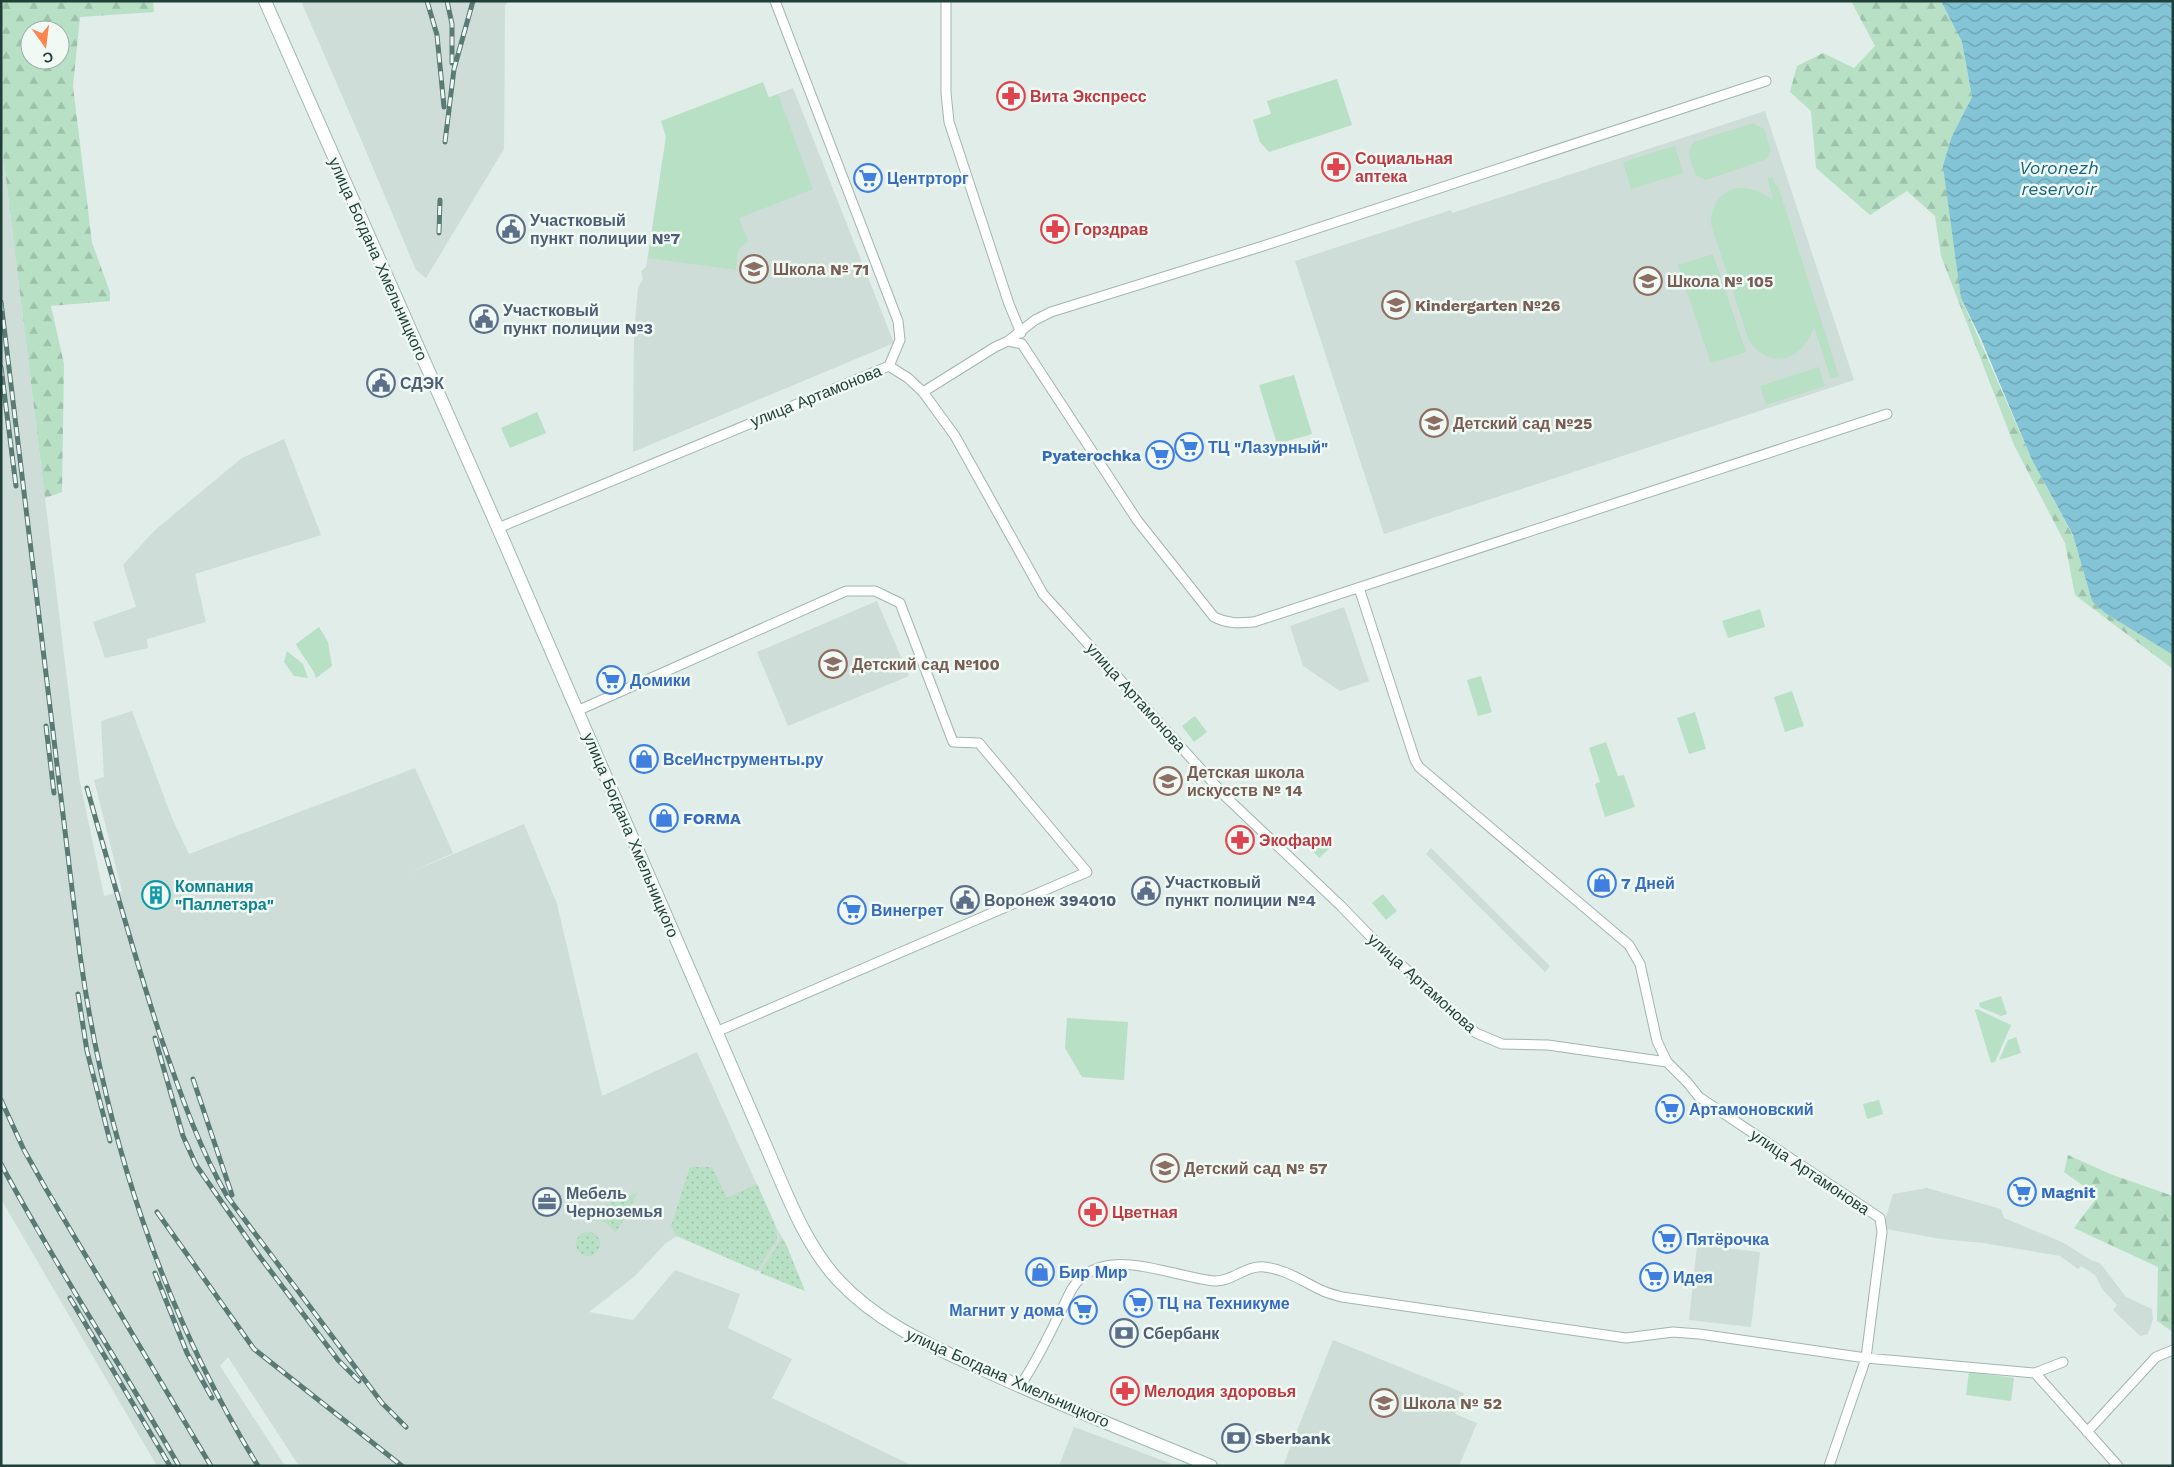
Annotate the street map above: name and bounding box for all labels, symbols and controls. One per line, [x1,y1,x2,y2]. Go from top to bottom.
north arrow [20,20,70,70]
text: С [41,49,55,67]
pharmacy icon: Вита Экспресс [996,81,1026,111]
place label: Вита Экспресс [1030,87,1147,106]
place label: Социальная аптека [1355,149,1453,186]
pharmacy icon: Социальная аптека [1321,152,1351,182]
street label: улица Богдана Хмельницкого [324,154,432,364]
water label: Voronezh reservoir [2019,157,2099,199]
supermarket icon: Центрторг [853,163,883,193]
place label: Центрторг [887,169,969,188]
place label: Участковый пункт полиции №7 [530,211,680,248]
public building icon: Участковый пункт полиции №7 [496,214,526,244]
pharmacy icon: Горздрав [1040,214,1070,244]
place label: Горздрав [1074,220,1148,239]
school or university icon: Школа № 71 [739,254,769,284]
place label: Школа № 71 [773,260,869,279]
school or university icon: Школа № 105 [1633,266,1663,296]
place label: Школа № 105 [1667,272,1773,291]
school or university icon: Kindergarten №26 [1381,290,1411,320]
place label: Kindergarten №26 [1415,296,1561,315]
place label: Участковый пункт полиции №3 [503,301,653,338]
public building icon: Участковый пункт полиции №3 [469,304,499,334]
street label: улица Артамонова [748,361,884,431]
public building icon: СДЭК [366,368,396,398]
place label: СДЭК [400,374,444,393]
school or university icon: Детский сад №25 [1419,408,1449,438]
place label: Детский сад №25 [1453,414,1592,433]
supermarket icon: ТЦ "Лазурный" [1174,432,1204,462]
place label: ТЦ "Лазурный" [1208,438,1328,457]
supermarket icon: Pyaterochka [1145,440,1175,470]
place label: Pyaterochka [1042,446,1142,465]
street label: улица Артамонова [1082,639,1190,755]
school or university icon: Детский сад №100 [818,649,848,679]
place label: Детский сад №100 [852,655,1000,674]
supermarket icon: Домики [596,665,626,695]
place label: Домики [630,671,691,690]
street label: улица Богдана Хмельницкого [579,730,683,940]
shop icon: ВсеИнструменты.ру [629,744,659,774]
place label: ВсеИнструменты.ру [663,750,824,769]
place label: Детская школа искусств № 14 [1187,763,1304,800]
school or university icon: Детская школа искусств № 14 [1153,766,1183,796]
shop icon: FORMA [649,803,679,833]
place label: FORMA [683,809,741,828]
pharmacy icon: Экофарм [1225,825,1255,855]
place label: Экофарм [1259,831,1332,850]
shop icon: 7 Дней [1587,868,1617,898]
place label: Участковый пункт полиции №4 [1165,873,1316,910]
place label: 7 Дней [1621,874,1675,893]
public building icon: Участковый пункт полиции №4 [1131,876,1161,906]
place label: Компания "Паллетэра" [175,877,274,914]
building icon: Компания "Паллетэра" [141,880,171,910]
public building icon: Воронеж 394010 [950,885,980,915]
place label: Воронеж 394010 [984,891,1116,910]
supermarket icon: Винегрет [837,895,867,925]
place label: Винегрет [871,901,944,920]
street label: улица Артамонова [1364,929,1480,1037]
supermarket icon: Артамоновский [1655,1094,1685,1124]
place label: Артамоновский [1689,1100,1814,1119]
street label: улица Артамонова [1747,1125,1873,1219]
school or university icon: Детский сад № 57 [1150,1153,1180,1183]
place label: Детский сад № 57 [1184,1159,1328,1178]
supermarket icon: Magnit [2007,1177,2037,1207]
place label: Magnit [2041,1183,2095,1202]
place label: Мебель Черноземья [566,1184,663,1221]
office icon: Мебель Черноземья [532,1187,562,1217]
pharmacy icon: Цветная [1078,1197,1108,1227]
place label: Цветная [1112,1203,1178,1222]
supermarket icon: Пятёрочка [1652,1224,1682,1254]
place label: Пятёрочка [1686,1230,1769,1249]
shop icon: Бир Мир [1025,1257,1055,1287]
supermarket icon: Идея [1639,1262,1669,1292]
place label: Бир Мир [1059,1263,1128,1282]
place label: Идея [1673,1268,1713,1287]
supermarket icon: ТЦ на Техникуме [1123,1288,1153,1318]
place label: ТЦ на Техникуме [1157,1294,1290,1313]
supermarket icon: Магнит у дома [1068,1295,1098,1325]
place label: Магнит у дома [949,1301,1064,1320]
bank icon: Сбербанк [1109,1318,1139,1348]
street label: улица Богдана Хмельницкого [903,1324,1113,1432]
place label: Сбербанк [1143,1324,1220,1343]
pharmacy icon: Мелодия здоровья [1110,1376,1140,1406]
place label: Мелодия здоровья [1144,1382,1296,1401]
school or university icon: Школа № 52 [1369,1388,1399,1418]
place label: Школа № 52 [1403,1394,1502,1413]
bank icon: Sberbank [1221,1423,1251,1453]
place label: Sberbank [1255,1429,1331,1448]

